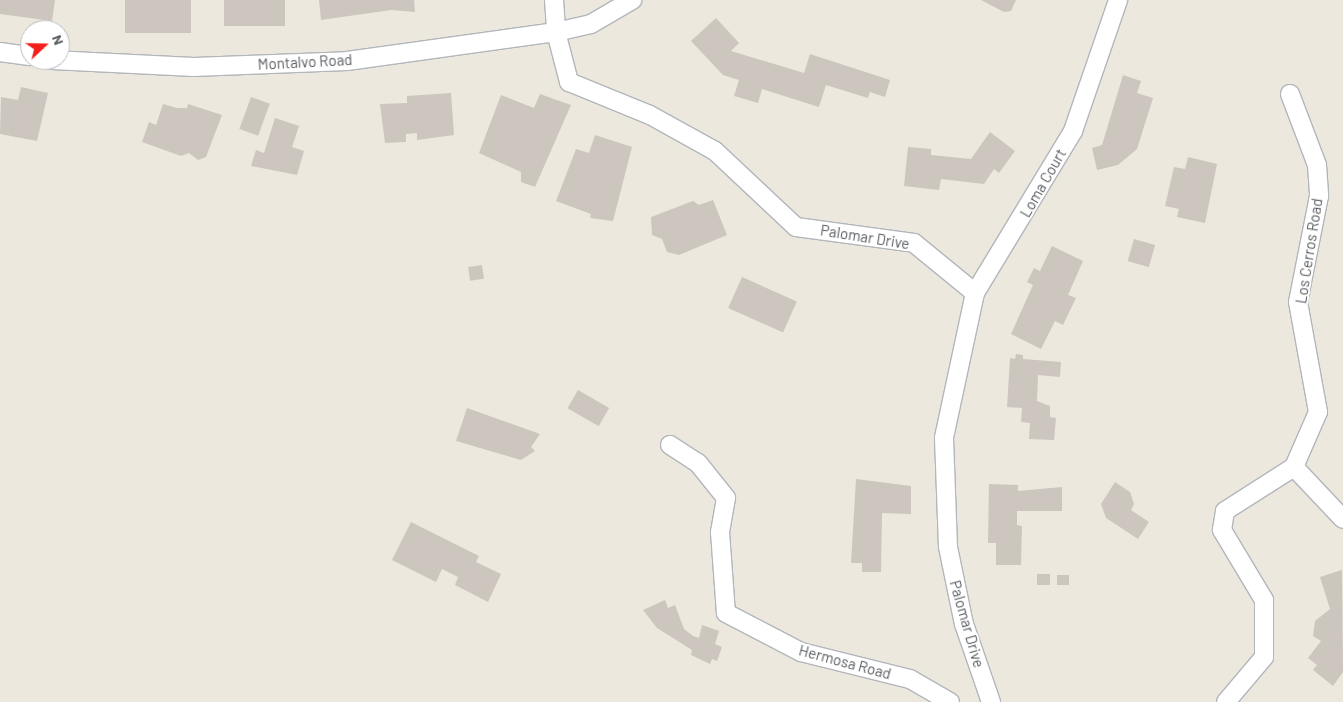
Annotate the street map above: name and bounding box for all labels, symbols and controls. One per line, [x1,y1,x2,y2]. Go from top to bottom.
north arrow [20,20,70,70]
text: N [49,32,68,47]
street label: Montalvo Road [257,51,353,73]
street label: Loma Court [1016,146,1070,220]
street label: Los Cerros Road [1292,197,1326,305]
street label: Palomar Drive [819,221,911,253]
street label: Palomar Drive [946,578,988,670]
street label: Hermosa Road [797,641,893,683]

